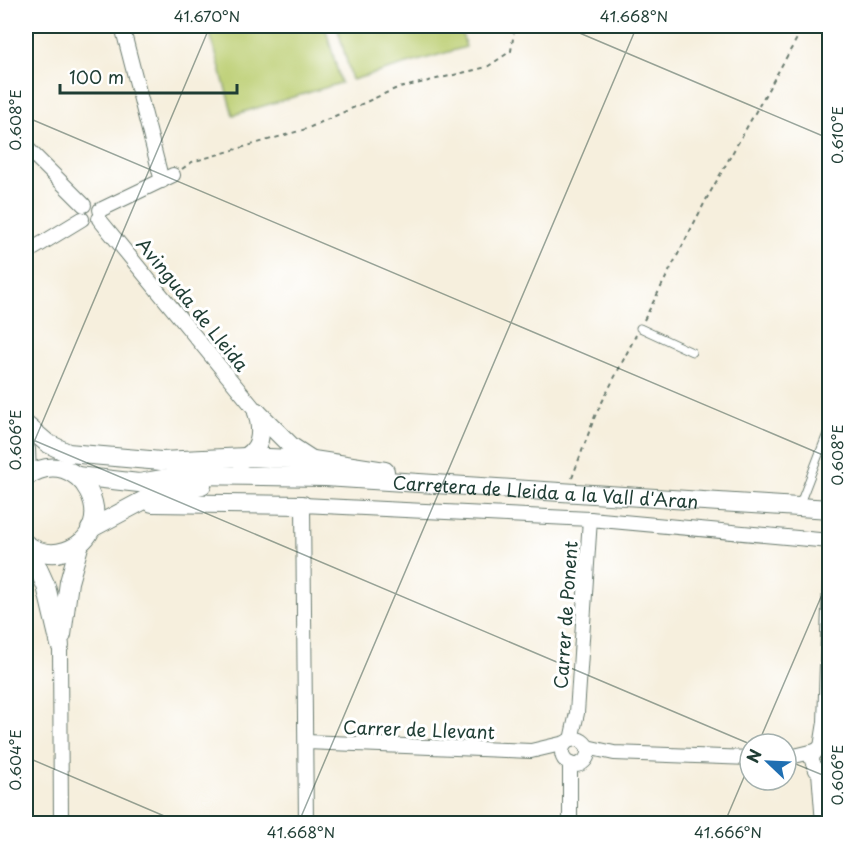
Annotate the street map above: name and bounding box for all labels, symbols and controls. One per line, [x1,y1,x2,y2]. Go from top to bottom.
text: 41.670°N [174,4,240,27]
text: 41.668°N [600,4,668,27]
scale bar [60,57,237,95]
text: 100 m [69,63,124,90]
text: 0.608°E [3,89,26,151]
text: 0.610°E [825,106,848,164]
street label: Avinguda de Lleida [130,231,256,377]
text: 0.606°E [3,409,26,471]
text: 0.608°E [825,424,848,486]
street label: Carretera de Lleida a la Vall d'Aran [392,468,699,514]
street label: Carrer de Ponent [546,540,584,690]
street label: Carrer de Llevant [343,713,495,745]
text: 0.604°E [3,729,26,791]
north arrow [738,732,798,792]
text: 0.606°E [825,744,848,806]
text: N [740,745,767,766]
text: 41.668°N [267,820,335,843]
text: 41.666°N [694,820,762,843]

